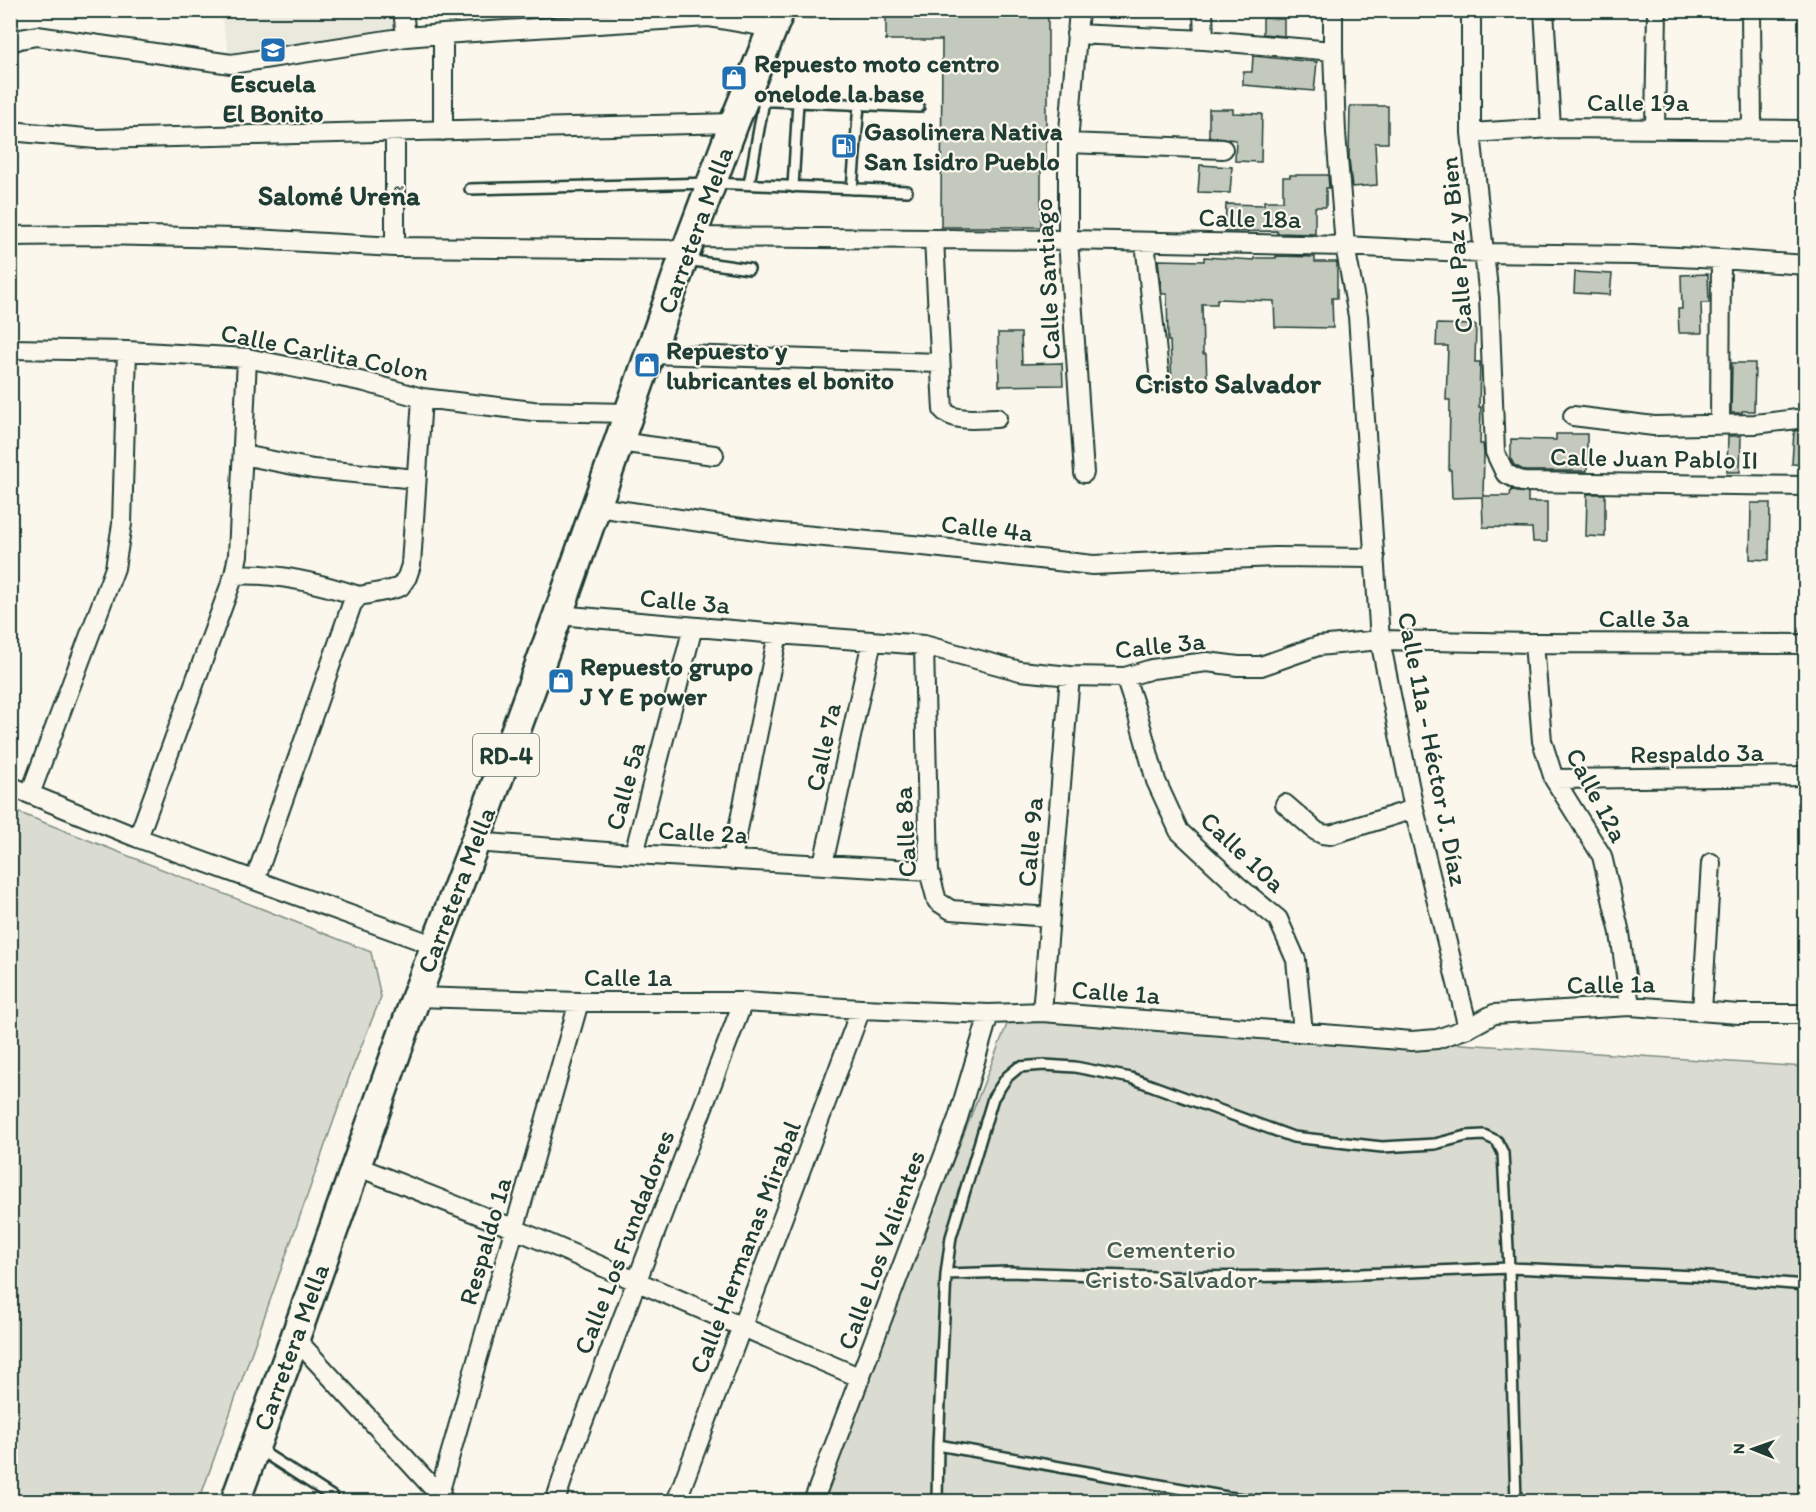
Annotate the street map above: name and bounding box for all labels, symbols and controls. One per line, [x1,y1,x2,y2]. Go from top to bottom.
school or university icon: Escuela El Bonito [258,35,288,65]
place label: Repuesto moto centro onelode la base [754,47,999,109]
shop icon: Repuesto moto centro onelode la base [719,63,749,93]
place label: Escuela El Bonito [222,67,324,129]
street label: Calle 19a [1587,86,1690,118]
place label: Gasolinera Nativa San Isidro Pueblo [864,115,1063,177]
fuel station icon: Gasolinera Nativa San Isidro Pueblo [829,131,859,161]
street label: Carretera Mella [650,141,740,318]
street label: Calle Paz y Bien [1432,155,1480,335]
district label: Salomé Ureña [258,179,421,212]
street label: Calle Santiago [1027,197,1067,361]
street label: Calle 18a [1198,201,1302,235]
street label: Calle Carlita Colon [218,316,432,388]
place label: Repuesto y lubricantes el bonito [666,334,894,396]
shop icon: Repuesto y lubricantes el bonito [632,350,662,380]
district label: Cristo Salvador [1135,366,1322,400]
street label: Calle Juan Pablo II [1550,440,1758,476]
street label: Calle 4a [939,507,1035,549]
street label: Calle 3a [638,581,732,621]
street label: Calle 3a [1599,602,1690,634]
street label: Calle 11a - Héctor J. Díaz [1391,609,1475,889]
street label: Calle 3a [1113,624,1207,666]
place label: Repuesto grupo J Y E power [579,650,753,712]
shop icon: Repuesto grupo J Y E power [546,666,576,696]
street label: Calle 7a [798,699,848,794]
road number: RD-4 [473,734,539,776]
street label: Respaldo 3a [1630,736,1765,770]
street label: Calle 5a [598,738,652,834]
street label: Calle 12a [1559,742,1635,848]
street label: Calle 8a [887,785,923,878]
street label: Calle 9a [1010,795,1050,888]
street label: Carretera Mella [410,802,503,978]
street label: Calle 10a [1194,805,1293,900]
street label: Calle 2a [657,814,749,850]
street label: Calle 1a [584,961,673,993]
street label: Calle 1a [1566,967,1656,1001]
street label: Calle 1a [1071,973,1162,1011]
street label: Calle Hermanas Mirabal [682,1116,808,1378]
street label: Calle Los Fundadores [566,1125,682,1359]
street label: Calle Los Valientes [830,1146,932,1354]
street label: Respaldo 1a [451,1173,519,1309]
park label: Cementerio Cristo Salvador [1085,1233,1258,1295]
street label: Carretera Mella [246,1258,336,1435]
north arrow [1723,1419,1783,1479]
text: N [1729,1443,1748,1454]

